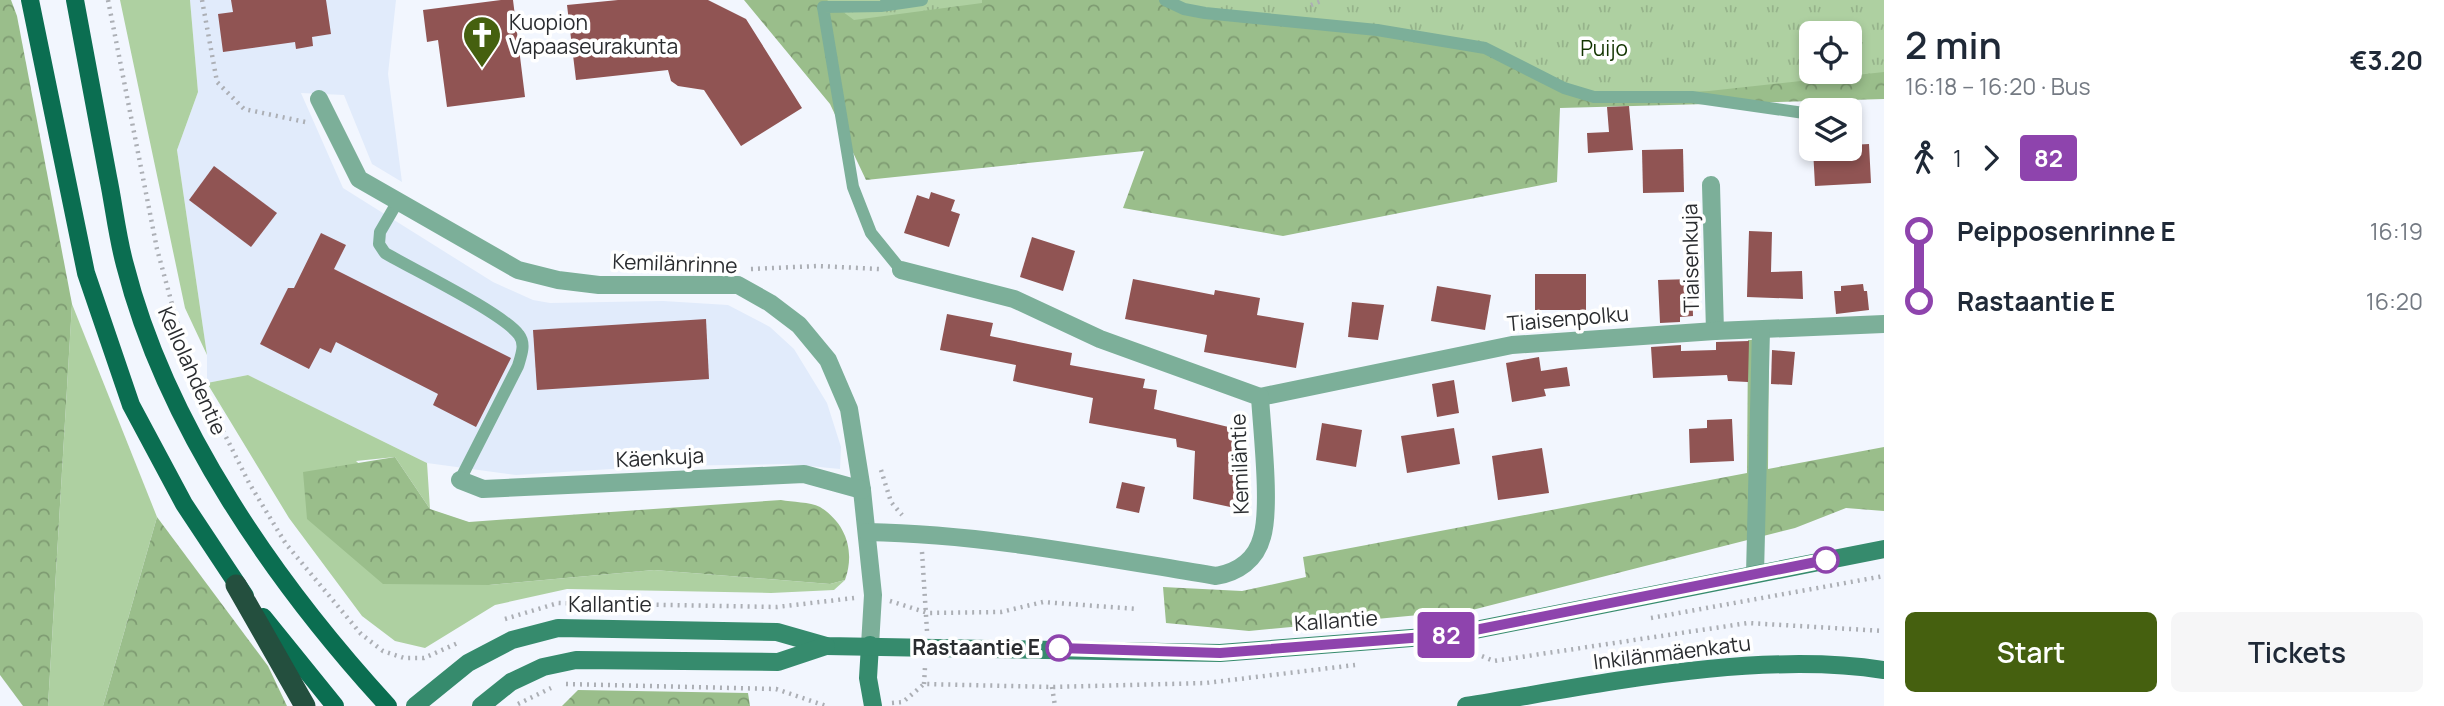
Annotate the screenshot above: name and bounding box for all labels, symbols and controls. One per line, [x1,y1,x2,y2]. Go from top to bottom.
place label: Kuopion Vapaaseurakunta [509,8,678,60]
church icon: Kuopion Vapaaseurakunta [461,14,503,69]
text: 2 min [1905,18,2002,70]
map controls [1799,21,1862,161]
button: locate [1799,21,1862,84]
park label: Puijo [1580,34,1628,62]
text: €3.20 [2350,42,2423,78]
text: 16:18 – 16:20 · Bus [1905,70,2091,102]
button: layers [1799,98,1862,161]
icon: walk [1905,139,1943,177]
icon: forward [1972,139,2010,177]
text: 82 [2034,141,2063,174]
text: 1 [1953,142,1962,174]
street label: Tiaisenkuja [1675,203,1705,313]
text: Peipposenrinne E [1957,213,2176,249]
text: 16:19 [2370,215,2423,247]
street label: Kemilänrinne [612,247,738,279]
text: Rastaantie E [1957,283,2115,319]
text: 16:20 [2366,285,2423,317]
street label: Tiaisenpolku [1506,299,1630,337]
street label: Kellolahdentie [152,302,234,439]
street label: Kemiläntie [1223,413,1255,515]
street label: Käenkuja [615,441,705,473]
unlabelled marker [1813,547,1839,573]
street label: Kallantie [568,590,652,618]
street label: Kallantie [1293,603,1379,637]
line badge: 82 [1414,612,1478,658]
button: Start [1905,612,2157,692]
button: Tickets [2171,612,2423,692]
text: 82 [1432,618,1461,651]
street label: Inkilänmäenkatu [1591,628,1752,676]
place label: Rastaantie E [912,633,1040,661]
marker: Rastaantie E [1046,635,1072,661]

